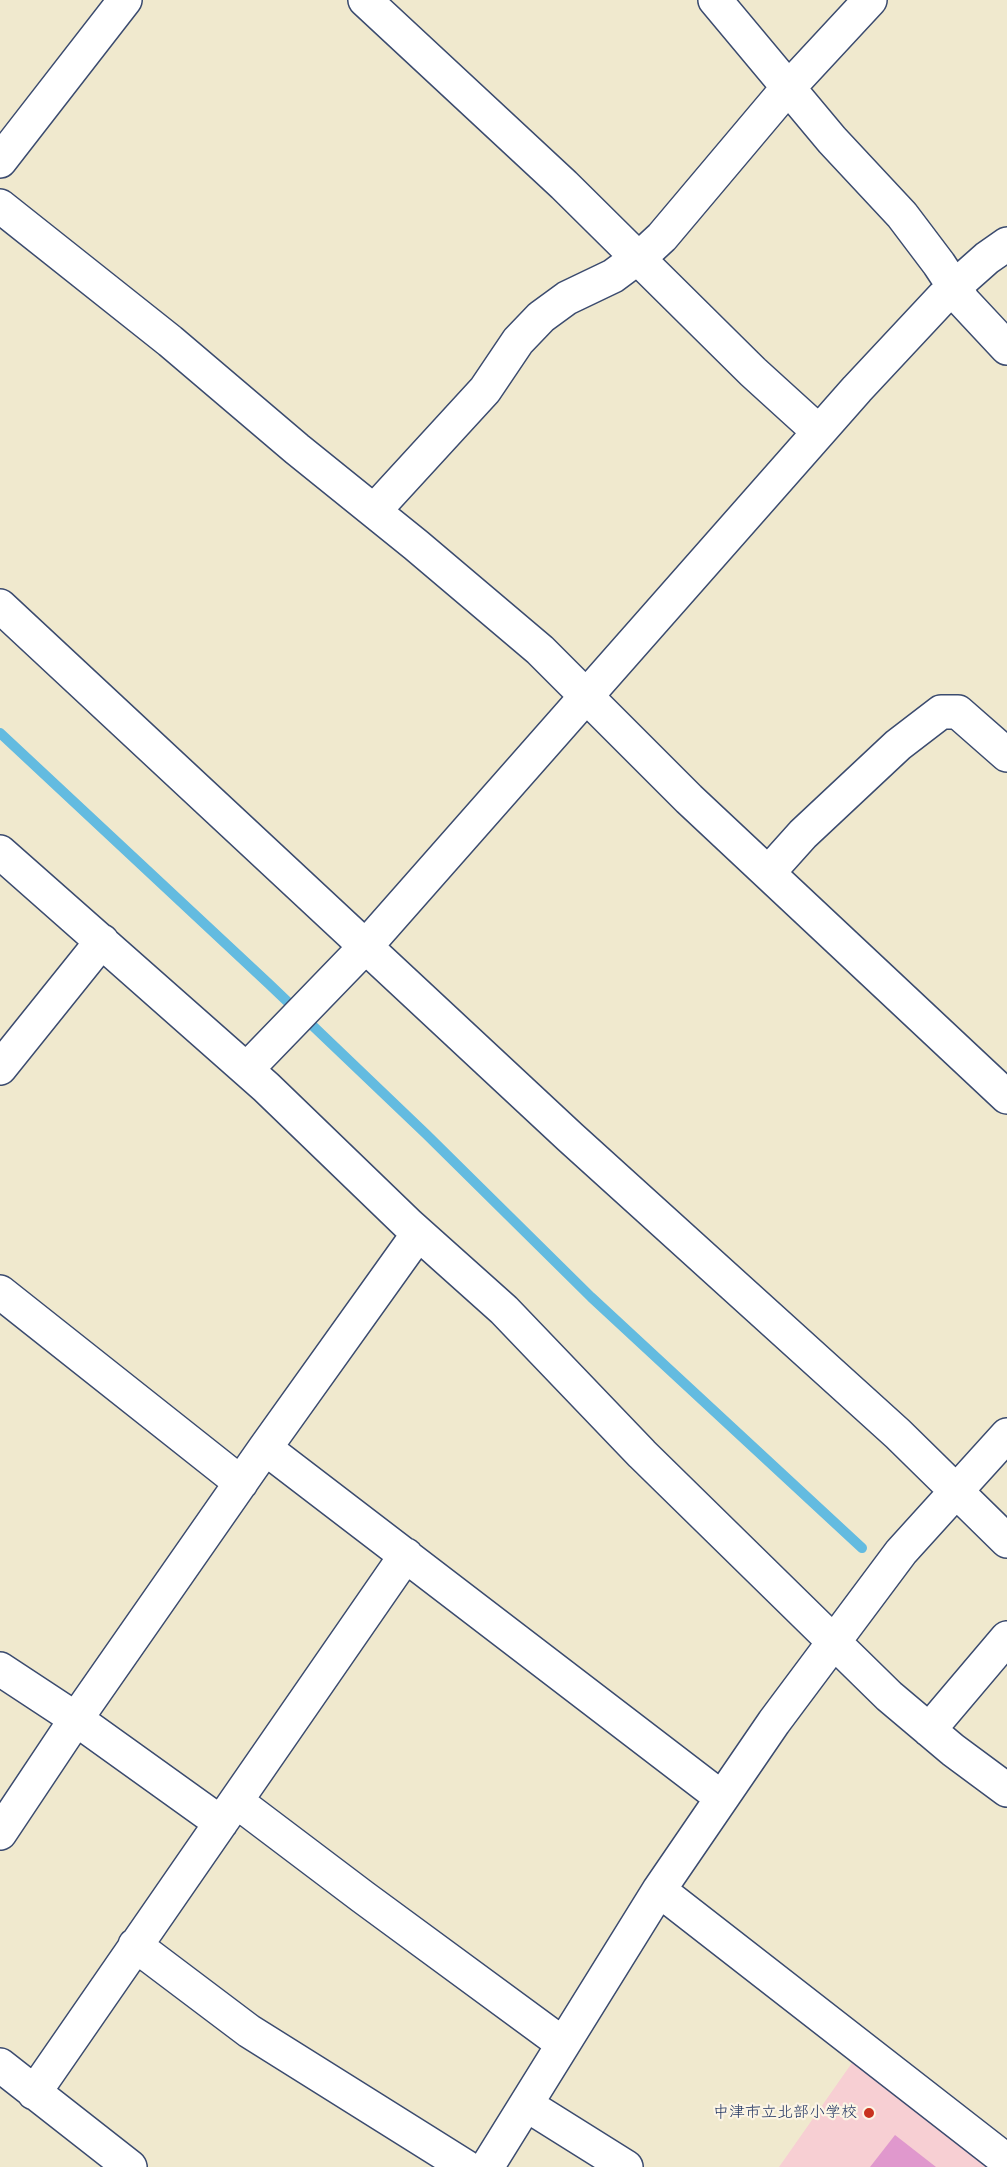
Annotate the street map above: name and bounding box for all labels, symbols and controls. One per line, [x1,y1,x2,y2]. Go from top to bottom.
place label: 中津市立北部小学校 [713,2103,857,2123]
marker: 中津市立北部小学校 [862,2106,876,2120]

